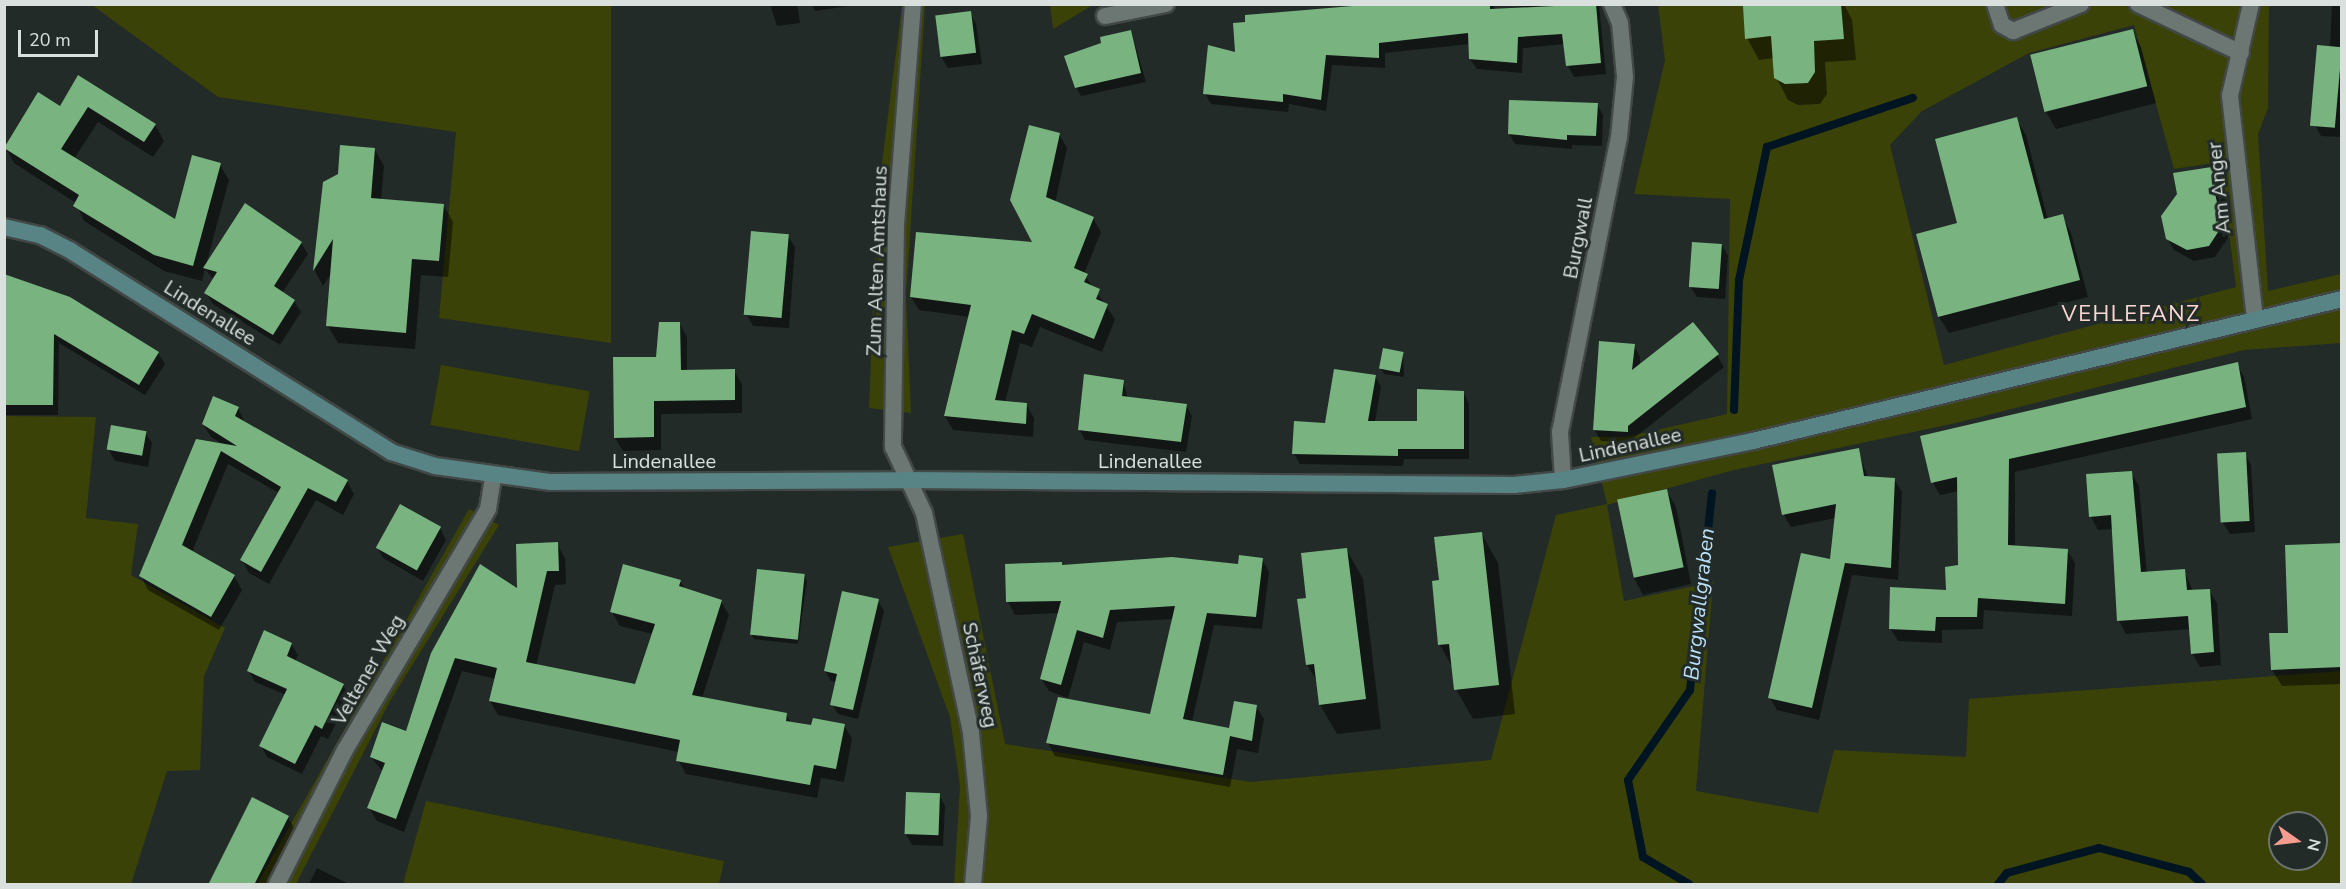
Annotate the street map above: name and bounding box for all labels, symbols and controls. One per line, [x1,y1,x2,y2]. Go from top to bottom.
scale bar [21,18,100,56]
text: 20 m [29,28,71,52]
street label: Am Anger [2202,141,2236,235]
street label: Zum Alten Amtshaus [862,165,892,357]
street label: Burgwall [1558,195,1598,281]
street label: Lindenallee [159,275,261,351]
district label: VEHLEFANZ [2061,302,2201,328]
street label: Lindenallee [1577,422,1683,468]
street label: Lindenallee [612,449,716,473]
street label: Lindenallee [1098,449,1202,473]
water label: Burgwallgraben [1678,527,1720,681]
street label: Veltener Weg [327,610,409,730]
street label: Schäferweg [957,620,1003,730]
north arrow [2268,811,2328,871]
text: N [2301,836,2326,853]

